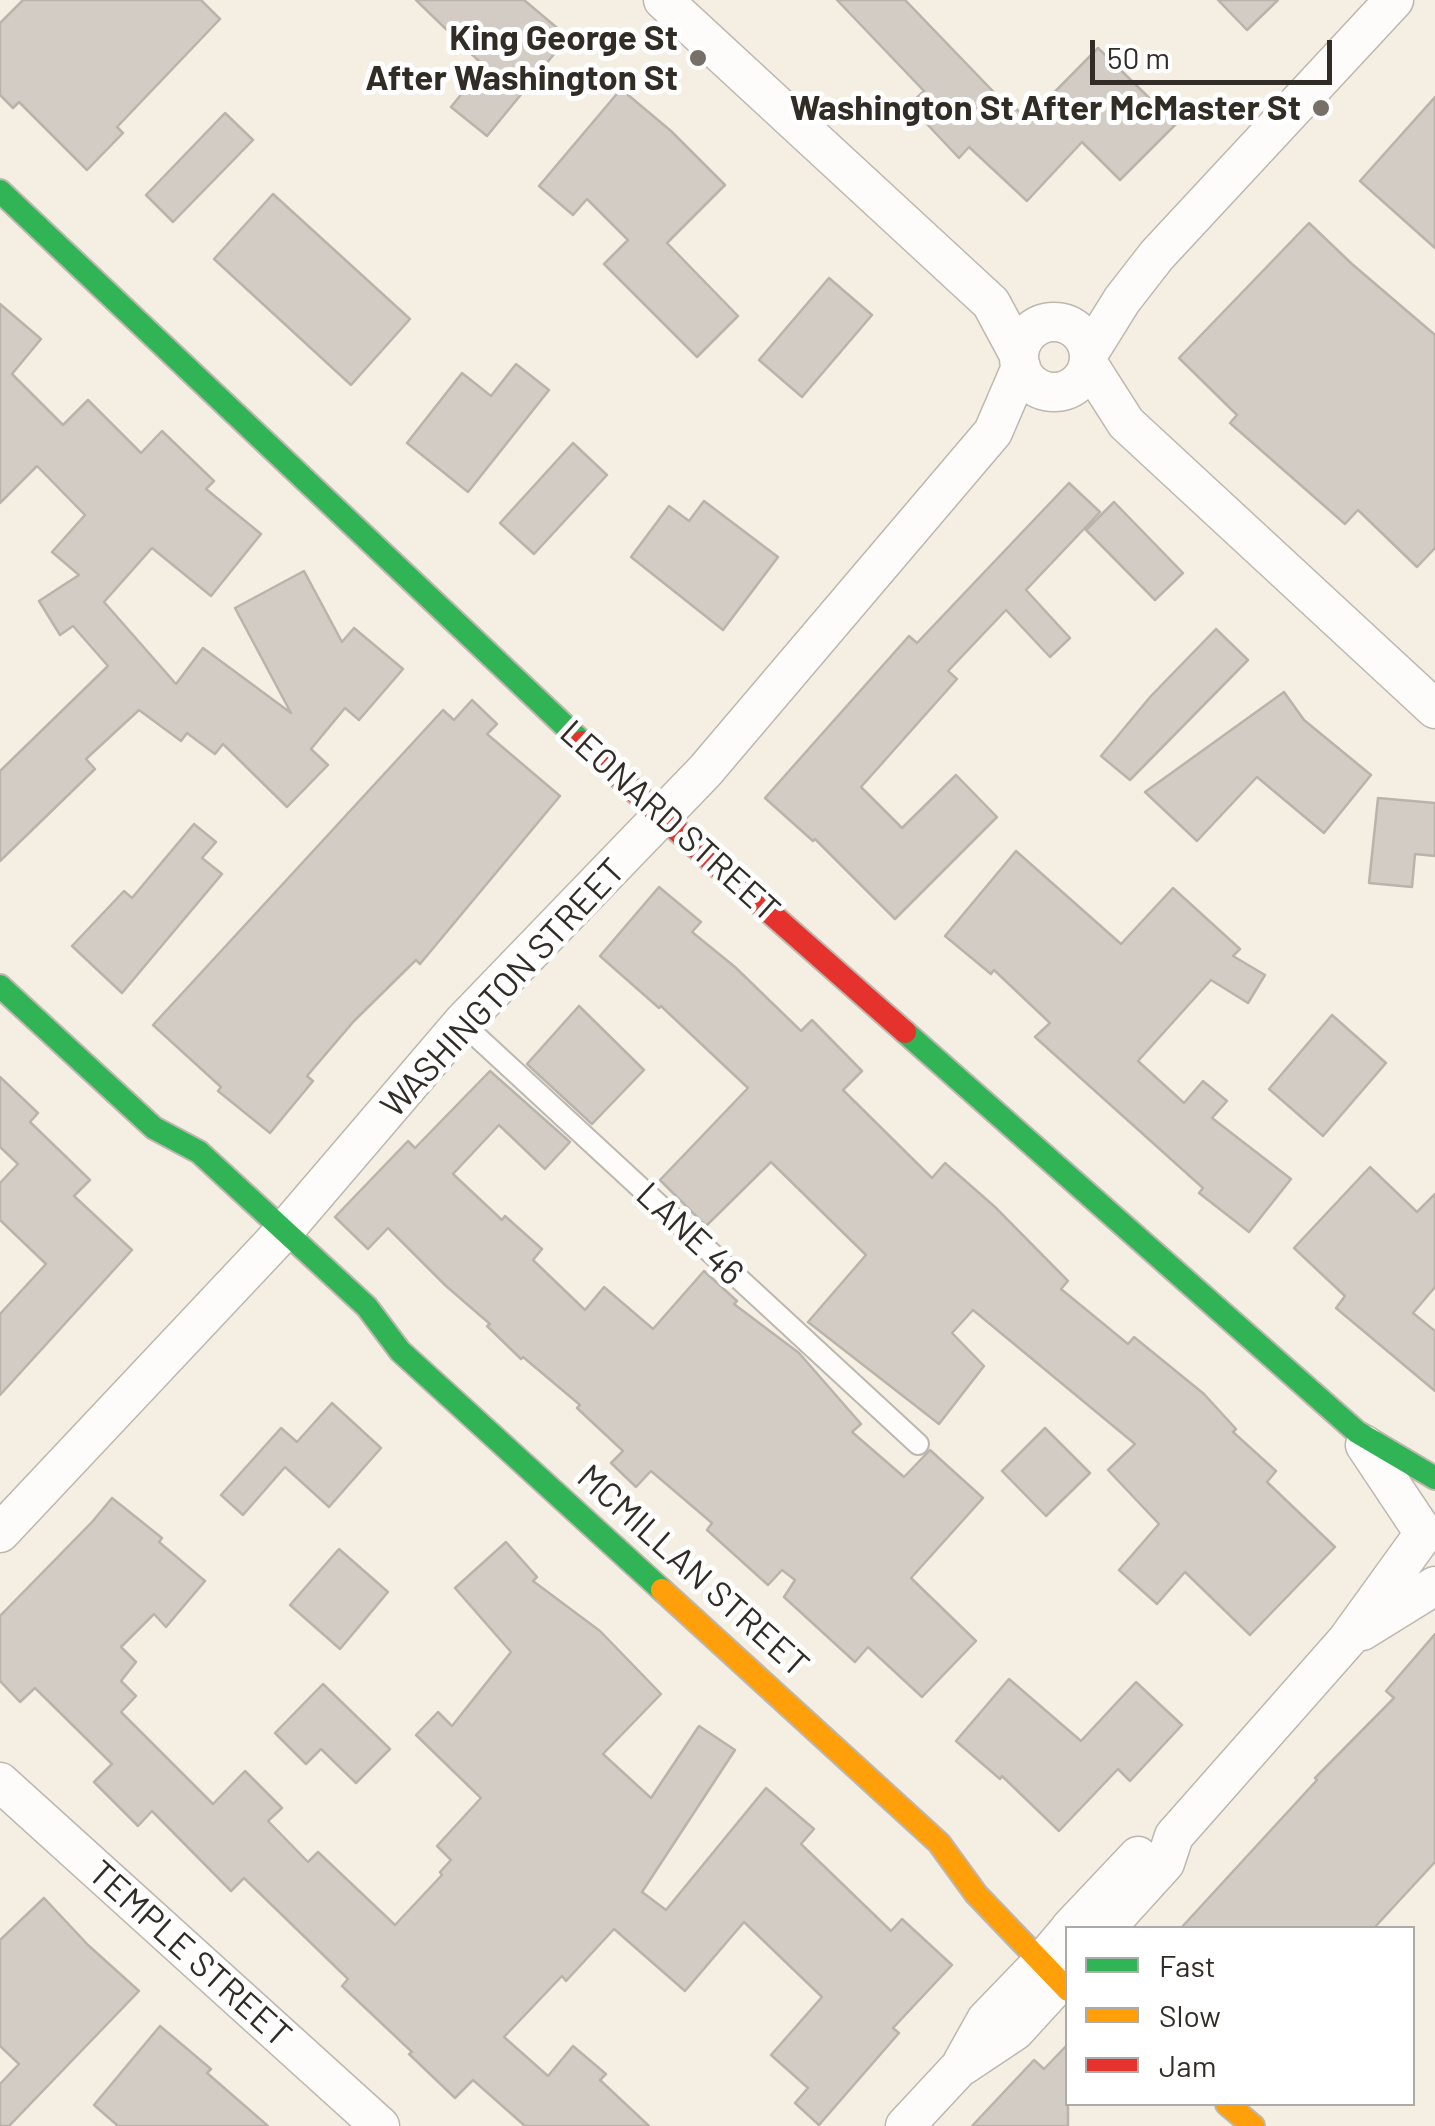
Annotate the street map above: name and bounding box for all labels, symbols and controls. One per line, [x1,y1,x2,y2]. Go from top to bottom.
place label: King George St After Washington St [365,17,678,99]
scale bar [1095,20,1338,82]
text: 50 m [1107,39,1170,75]
marker: King George St After Washington St [687,47,709,69]
place label: Washington St After McMaster St [790,87,1301,129]
marker: Washington St After McMaster St [1310,97,1332,119]
street label: LEONARD STREET [552,711,788,931]
street label: WASHINGTON STREET [372,850,634,1126]
street label: LANE 46 [628,1174,752,1294]
street label: MCMILLAN STREET [569,1456,817,1686]
street label: TEMPLE STREET [80,1852,300,2056]
legend [1065,1926,1415,2106]
text: Fast [1159,1947,1216,1983]
text: Slow [1159,1997,1221,2033]
text: Jam [1159,2047,1216,2083]

